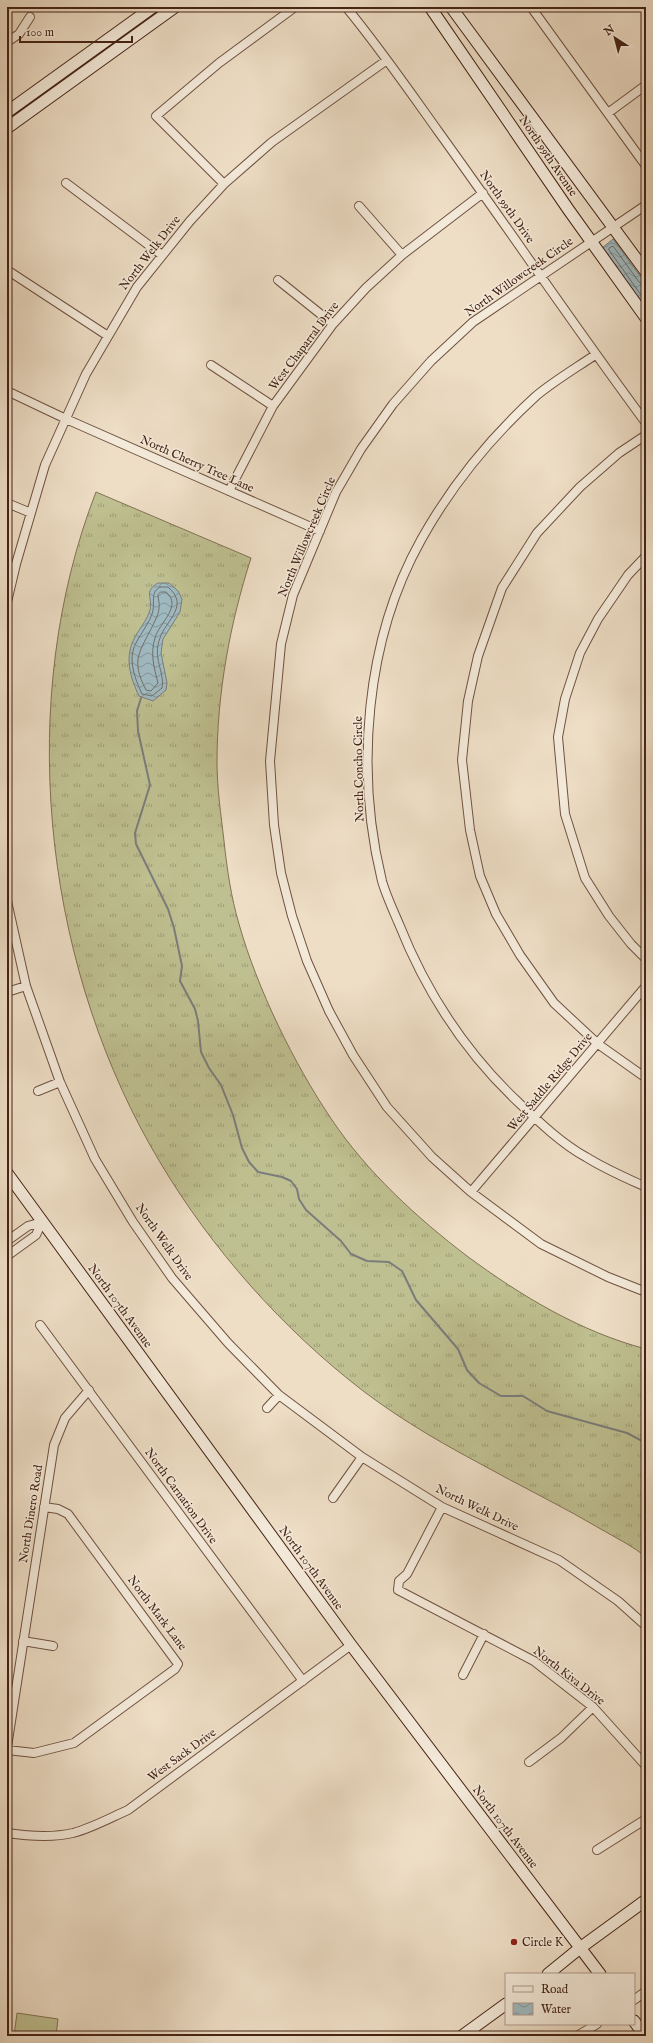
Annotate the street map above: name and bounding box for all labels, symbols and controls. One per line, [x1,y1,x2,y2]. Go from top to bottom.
scale bar [20,18,132,44]
north arrow [595,18,635,58]
text: N [601,22,618,40]
text: 100 m [26,25,54,40]
street label: North 99th Avenue [515,113,581,200]
street label: North 99th Drive [476,168,538,247]
street label: North Welk Drive [116,212,184,293]
street label: North Willowcreek Circle [462,234,577,320]
street label: West Chaparral Drive [266,298,343,394]
street label: North Cherry Tree Lane [138,432,257,496]
street label: North Willowcreek Circle [275,474,339,599]
street label: North Concho Circle [351,715,367,822]
street label: West Saddle Ridge Drive [504,1029,596,1134]
street label: North Welk Drive [132,1201,196,1284]
street label: North 107th Avenue [85,1261,156,1351]
street label: North Carnation Drive [141,1445,221,1547]
street label: North Dinero Road [16,1463,46,1564]
street label: North Welk Drive [433,1481,521,1535]
street label: North 107th Avenue [276,1523,347,1613]
street label: North Mark Lane [124,1573,190,1654]
street label: North Kiva Drive [530,1643,608,1709]
street label: West Sack Drive [145,1725,219,1785]
street label: North 107th Avenue [469,1783,541,1872]
place label: Circle K [522,1935,564,1950]
marker: Circle K [509,1937,519,1947]
legend [505,1973,635,2025]
text: Road [541,1982,569,1997]
text: Water [541,2002,572,2017]

